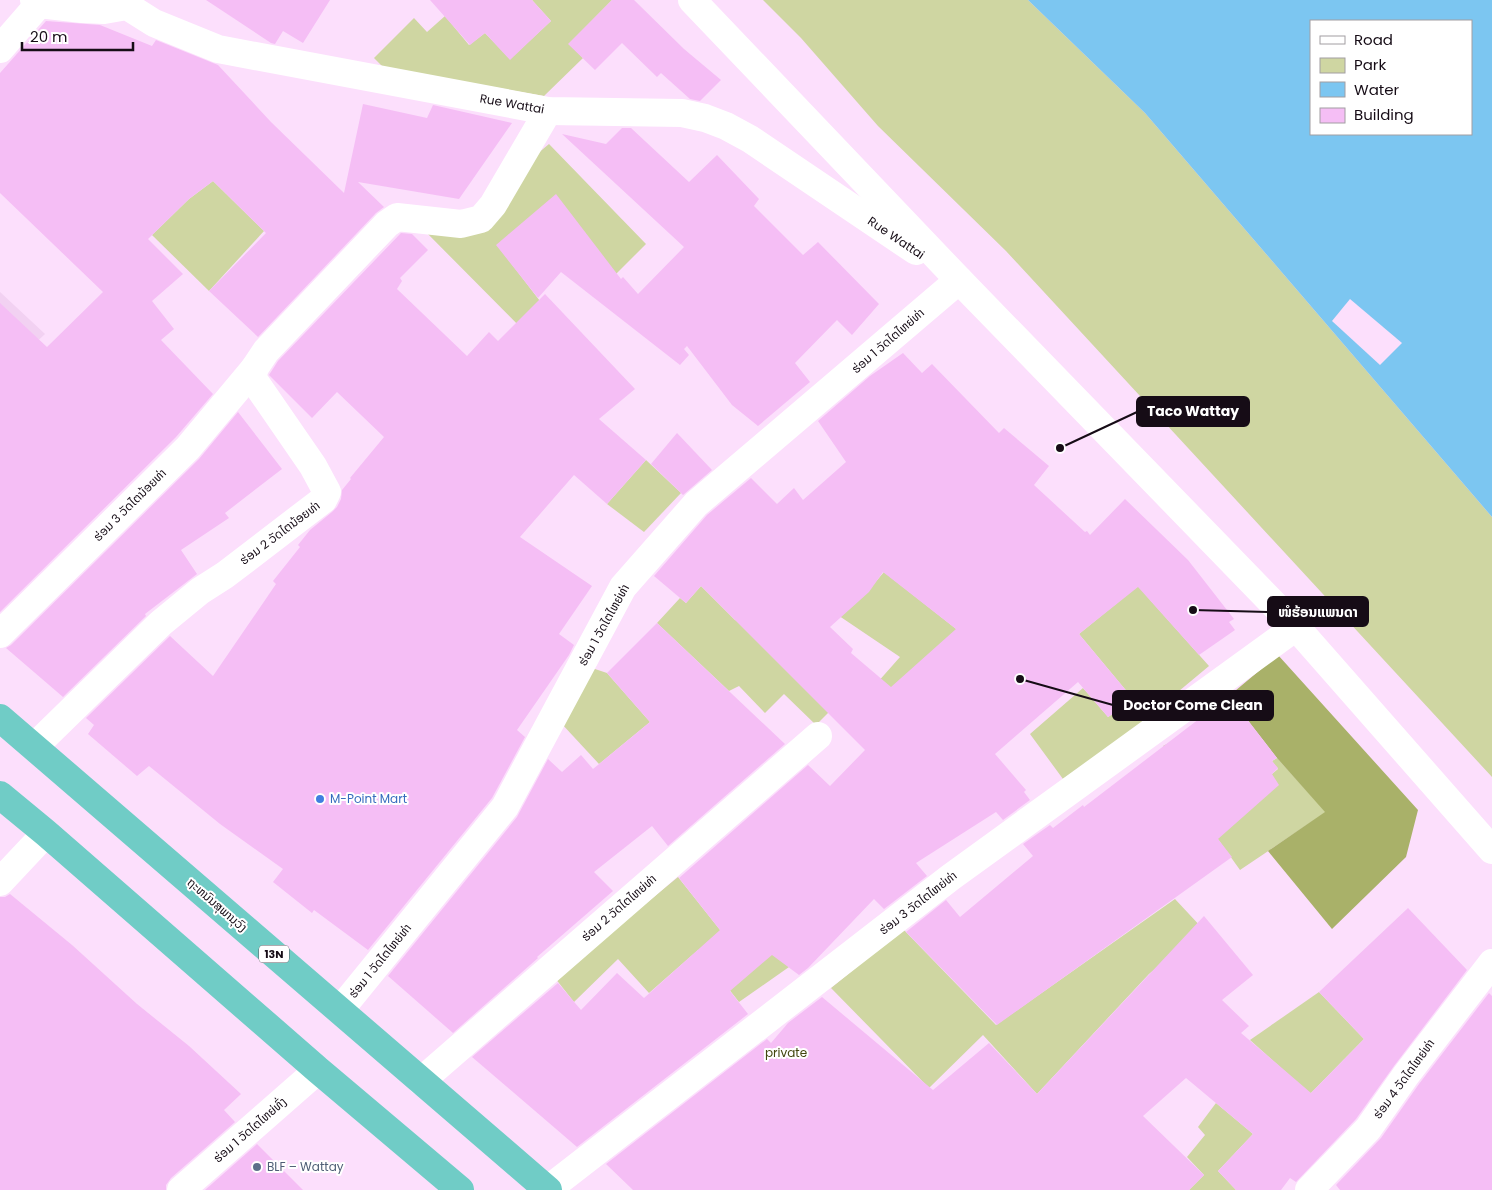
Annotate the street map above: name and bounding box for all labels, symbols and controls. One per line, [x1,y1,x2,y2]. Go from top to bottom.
scale bar [22,20,134,52]
legend [1310,20,1472,135]
text: 20 m [30,26,68,47]
text: Road [1354,29,1393,50]
text: Park [1354,54,1386,75]
text: Water [1354,79,1400,100]
street label: Rue Wattai [478,89,546,118]
text: Building [1354,104,1414,125]
street label: Rue Wattai [864,212,928,263]
street label: ຮ່ອມ 1 ວັດໄຕໄຫຍ່ທ່າ [848,304,928,377]
callout: Taco Wattay [1137,397,1249,426]
text: Taco Wattay [1147,401,1239,421]
street label: ຮ່ອມ 3 ວັດໄຕນ້ອຍທ່າ [89,464,170,545]
street label: ຮ່ອມ 2 ວັດໄຕນ້ອຍທ່າ [236,497,323,568]
street label: ຮ່ອມ 1 ວັດໄຕໄຫຍ່ທ່າ [574,581,633,669]
callout: ໜໍຮ້ອນແພນດາ [1268,597,1368,626]
text: ໜໍຮ້ອນແພນດາ [1278,602,1358,622]
callout: Doctor Come Clean [1113,691,1273,720]
text: Doctor Come Clean [1123,695,1263,715]
place label: M-Point Mart [330,790,407,807]
marker: M-Point Mart [314,793,326,805]
street label: ຮ່ອມ 3 ວັດໄຕໄຫຍ່ທ່າ [875,867,960,938]
street label: ຮ່ອມ 2 ວັດໄຕໄຫຍ່ທ່າ [577,870,660,945]
street label: ຖະຫນົນສຸພານຸວົງ [184,874,251,935]
street label: ຮ່ອມ 1 ວັດໄຕໄຫຍ່ທ່າ [344,920,415,1002]
road number: 13N [259,946,289,962]
street label: ຮ່ອມ 4 ວັດໄຕໄຫຍ່ທ່າ [1369,1035,1438,1122]
park label: private [765,1044,807,1061]
street label: ຮ່ອມ 1 ວັດໄຕໄຫຍ່ທົ່ງ [209,1093,290,1166]
place label: BLF – Wattay [267,1158,344,1175]
marker: BLF – Wattay [251,1161,263,1173]

